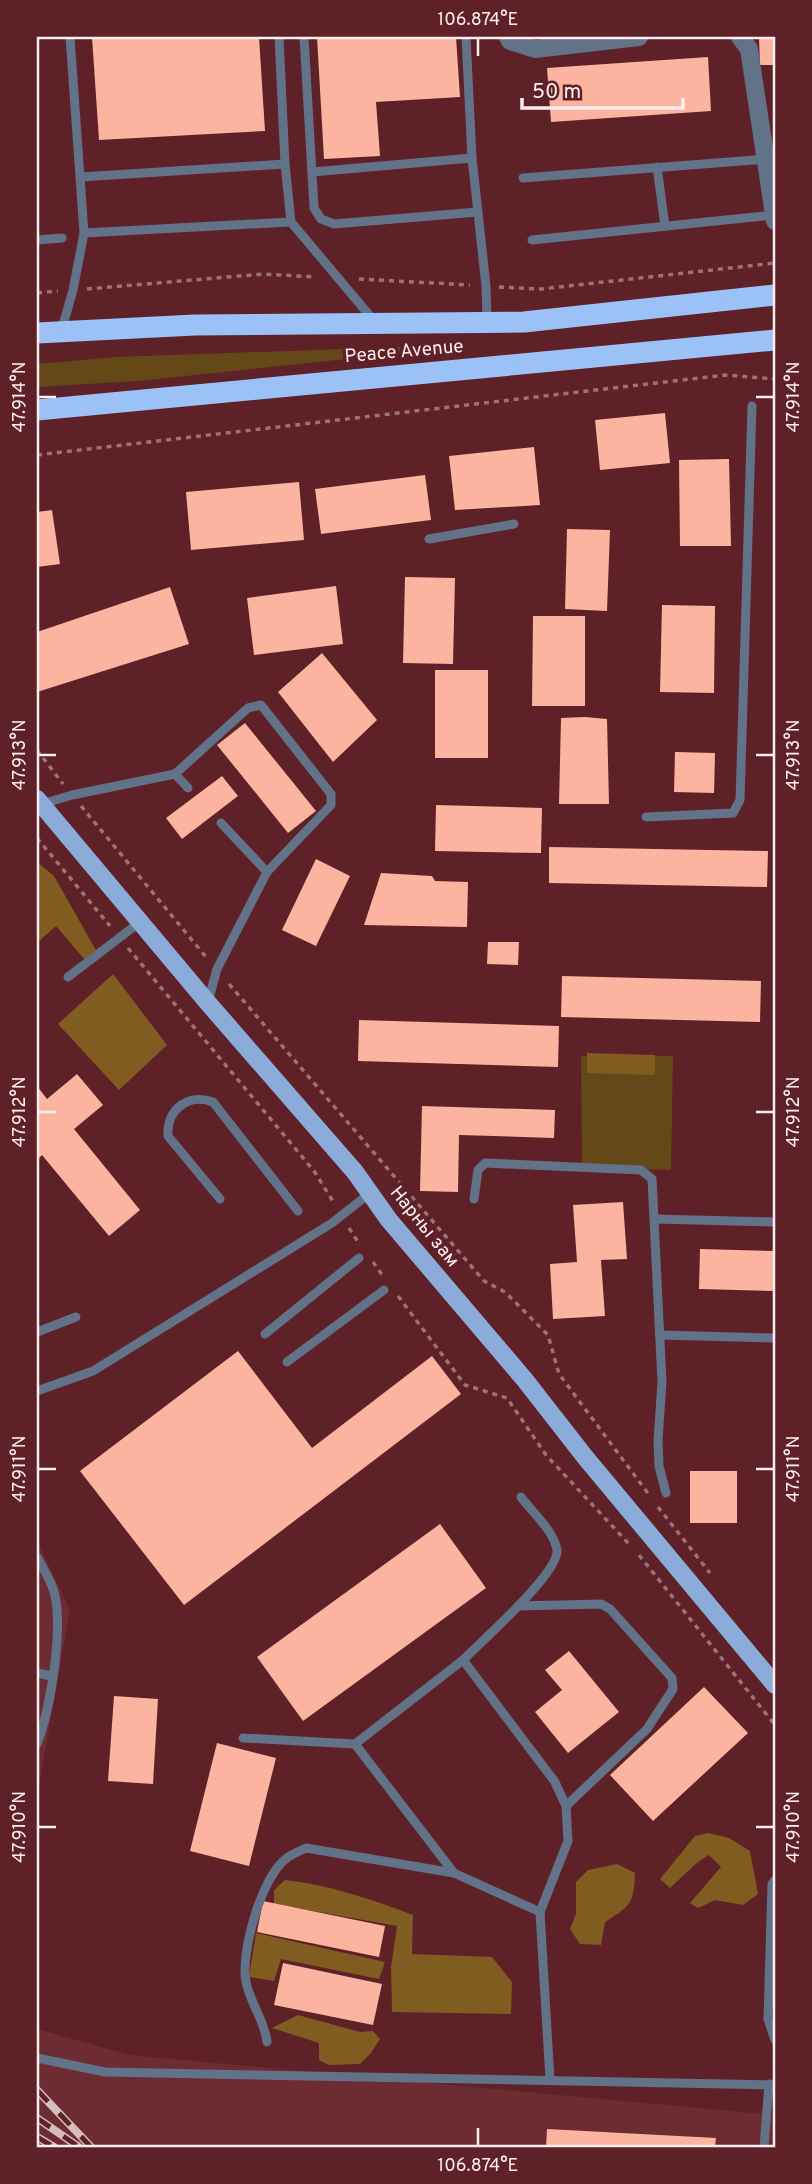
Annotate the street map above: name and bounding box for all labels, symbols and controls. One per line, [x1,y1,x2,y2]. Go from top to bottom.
text: 106.874°E [438,9,518,32]
scale bar [522,66,682,110]
text: 50 m [532,79,581,106]
street label: Peace Avenue [343,335,465,369]
text: 47.914°N [9,361,32,433]
text: 47.914°N [783,361,806,433]
text: 47.913°N [9,719,32,791]
text: 47.913°N [783,719,806,791]
text: 47.912°N [9,1076,32,1148]
text: 47.912°N [783,1076,806,1148]
street label: Нарны зам [384,1182,464,1272]
text: 47.911°N [9,1436,32,1502]
text: 47.911°N [783,1436,806,1502]
text: 47.910°N [9,1791,32,1863]
text: 47.910°N [783,1791,806,1863]
text: 106.874°E [438,2155,518,2178]

